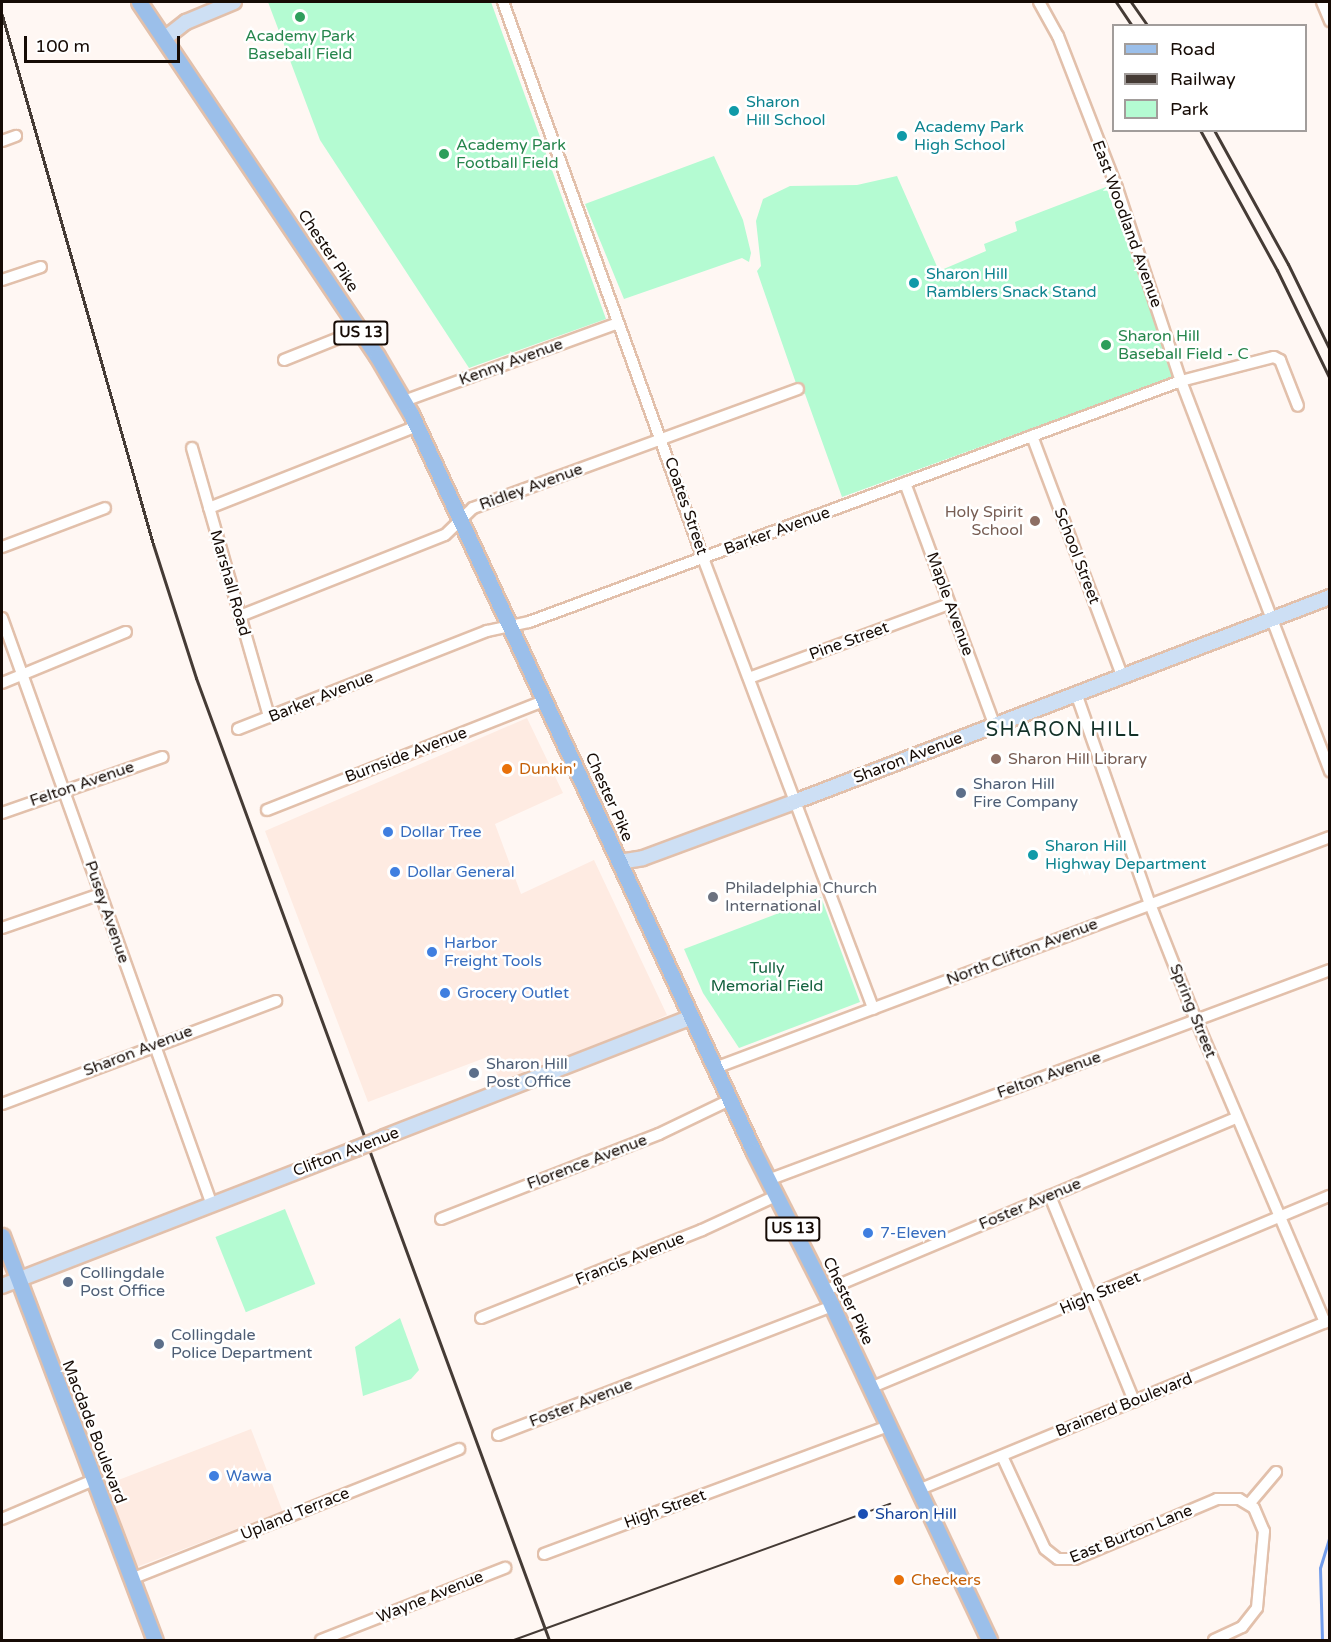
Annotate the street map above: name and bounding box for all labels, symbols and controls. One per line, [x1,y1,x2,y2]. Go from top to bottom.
marker: Academy Park Baseball Field [293,10,307,24]
scale bar [27,24,183,62]
legend [1112,24,1307,132]
place label: Academy Park Baseball Field [245,26,355,64]
text: 100 m [35,35,90,57]
text: Road [1170,38,1215,60]
text: Railway [1170,68,1236,90]
place label: Sharon Hill School [746,92,826,130]
text: Park [1170,98,1208,120]
marker: Sharon Hill School [727,104,741,118]
place label: Academy Park High School [914,117,1024,155]
marker: Academy Park High School [895,129,909,143]
place label: Academy Park Football Field [456,135,566,173]
street label: East Woodland Avenue [1088,138,1166,310]
marker: Academy Park Football Field [437,147,451,161]
street label: Chester Pike [293,206,363,296]
place label: Sharon Hill Ramblers Snack Stand [926,264,1096,302]
marker: Sharon Hill Ramblers Snack Stand [907,276,921,290]
road number: US 13 [332,321,389,345]
place label: Sharon Hill Baseball Field - C [1118,326,1249,364]
street label: Kenny Avenue [456,334,566,390]
marker: Sharon Hill Baseball Field - C [1099,338,1113,352]
street label: Coates Street [660,455,712,557]
street label: Ridley Avenue [477,459,585,515]
place label: Holy Spirit School [945,502,1023,540]
street label: Barker Avenue [721,503,833,559]
street label: School Street [1050,505,1104,607]
marker: Holy Spirit School [1028,514,1042,528]
street label: Marshall Road [206,528,254,638]
street label: Maple Avenue [922,549,978,659]
street label: Pine Street [807,618,891,664]
street label: Barker Avenue [266,667,376,727]
district label: SHARON HILL [986,718,1140,742]
street label: Burnside Avenue [342,723,470,787]
street label: Sharon Avenue [851,728,965,788]
place label: Sharon Hill Library [1008,749,1147,769]
street label: Chester Pike [581,750,637,844]
marker: Sharon Hill Library [989,752,1003,766]
street label: Felton Avenue [27,757,137,811]
place label: Dunkin' [519,759,576,779]
marker: Dunkin' [500,762,514,776]
place label: Sharon Hill Fire Company [973,774,1078,812]
marker: Sharon Hill Fire Company [954,786,968,800]
place label: Dollar Tree [400,822,481,842]
marker: Dollar Tree [381,825,395,839]
place label: Sharon Hill Highway Department [1045,836,1206,874]
marker: Sharon Hill Highway Department [1026,848,1040,862]
street label: Pusey Avenue [80,858,134,966]
place label: Dollar General [407,862,515,882]
marker: Dollar General [388,865,402,879]
place label: Philadelphia Church International [725,878,877,916]
marker: Philadelphia Church International [706,890,720,904]
street label: North Clifton Avenue [944,914,1100,990]
place label: Harbor Freight Tools [444,933,542,971]
marker: Harbor Freight Tools [425,945,439,959]
park label: Tully Memorial Field [711,958,823,996]
street label: Spring Street [1165,961,1221,1061]
place label: Grocery Outlet [457,983,569,1003]
marker: Grocery Outlet [438,986,452,1000]
street label: Sharon Avenue [81,1021,195,1081]
street label: Felton Avenue [994,1047,1104,1103]
place label: Sharon Hill Post Office [486,1054,571,1092]
marker: Sharon Hill Post Office [467,1066,481,1080]
street label: Clifton Avenue [290,1123,402,1181]
street label: Florence Avenue [524,1130,650,1194]
street label: Foster Avenue [976,1174,1084,1234]
road number: US 13 [764,1217,822,1241]
place label: 7-Eleven [880,1223,947,1243]
marker: 7-Eleven [861,1226,875,1240]
street label: Francis Avenue [573,1228,687,1290]
street label: Chester Pike [819,1254,877,1348]
place label: Collingdale Post Office [80,1263,165,1301]
street label: High Street [1057,1267,1143,1319]
marker: Collingdale Post Office [61,1275,75,1289]
place label: Collingdale Police Department [171,1325,312,1363]
marker: Collingdale Police Department [152,1337,166,1351]
street label: Macdade Boulevard [58,1358,130,1506]
street label: Brainerd Boulevard [1053,1369,1195,1441]
street label: Foster Avenue [527,1374,635,1432]
place label: Wawa [226,1466,272,1486]
marker: Wawa [207,1469,221,1483]
street label: Upland Terrace [238,1483,352,1545]
street label: High Street [621,1485,709,1533]
street label: East Burton Lane [1067,1501,1195,1567]
place label: Sharon Hill [875,1504,957,1524]
marker: Sharon Hill [856,1507,870,1521]
street label: Wayne Avenue [374,1567,486,1627]
place label: Checkers [911,1570,981,1590]
marker: Checkers [892,1573,906,1587]

